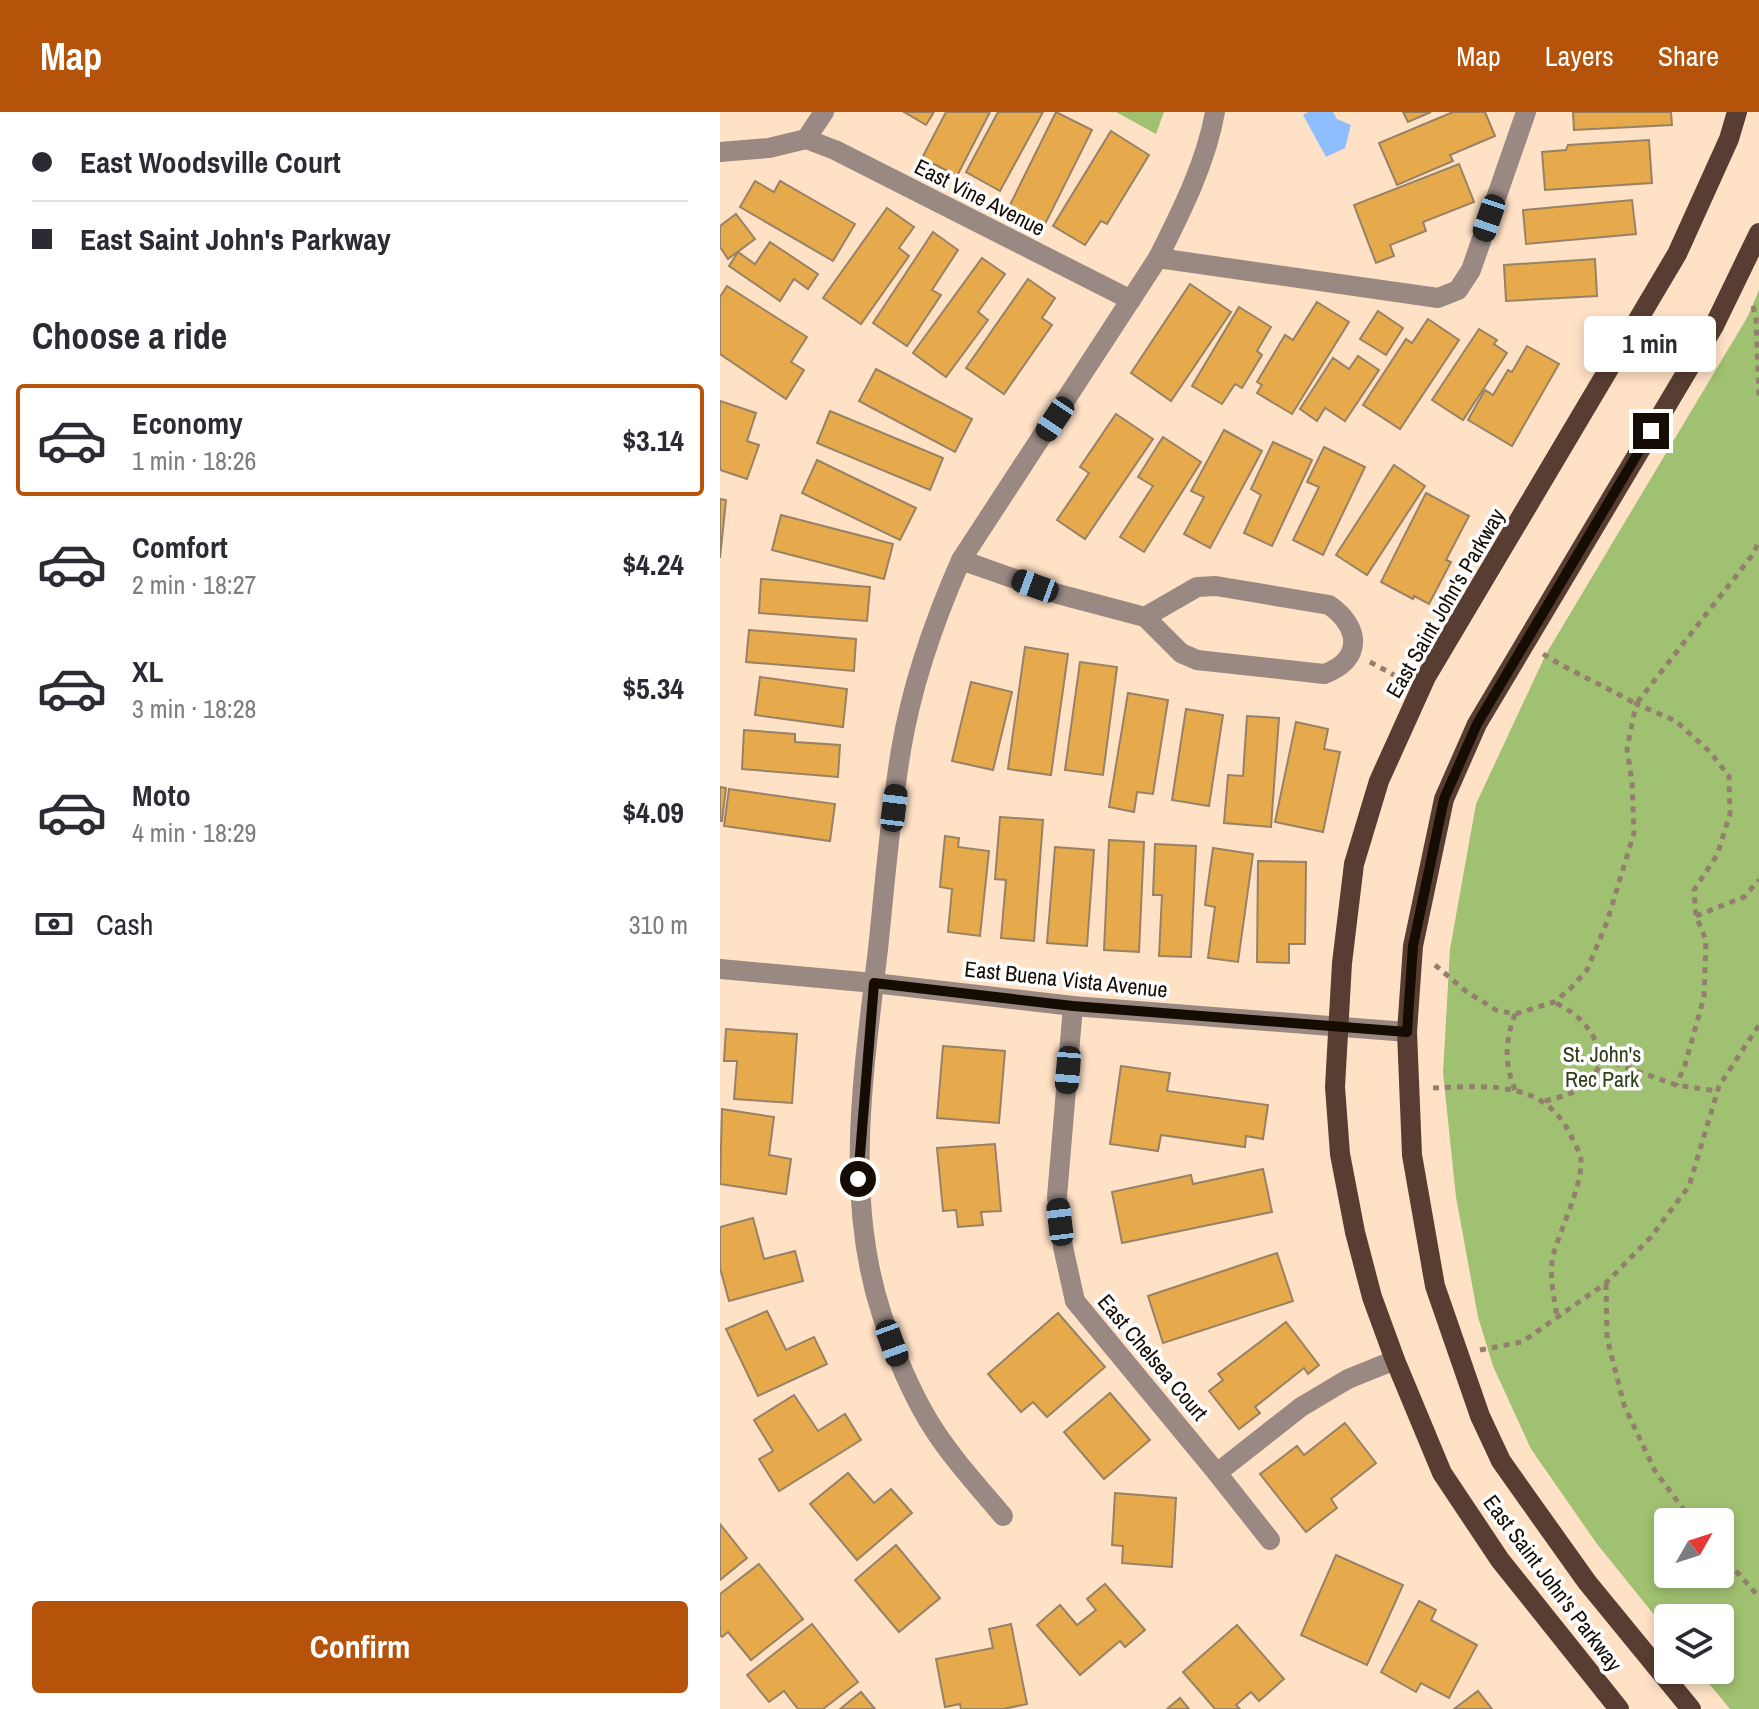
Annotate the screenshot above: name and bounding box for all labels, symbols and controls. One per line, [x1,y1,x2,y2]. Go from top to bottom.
text: Map [40,31,102,82]
text: Map [1456,37,1501,75]
text: Layers [1545,37,1614,75]
text: Share [1658,37,1719,75]
text: East Woodsville Court [80,142,341,182]
street label: East Vine Avenue [910,151,1050,243]
car [1470,191,1508,245]
text: East Saint John's Parkway [80,219,391,259]
text: Choose a ride [32,312,227,360]
callout: 1 min [1585,315,1717,371]
text: 1 min [1622,326,1678,361]
car [1032,392,1078,446]
text: Economy [132,403,243,443]
icon: car [36,404,108,476]
route end [1633,413,1669,449]
text: $3.14 [622,420,684,460]
text: 1 min · 18:26 [132,443,256,478]
street label: East Saint John's Parkway [1378,503,1512,703]
text: Comfort [132,527,228,567]
icon: car [36,528,108,600]
text: $4.24 [622,544,684,584]
text: 2 min · 18:27 [132,567,256,602]
car [1008,567,1062,605]
text: XL [132,651,163,691]
icon: car [36,652,108,724]
text: $5.34 [622,668,684,708]
text: 3 min · 18:28 [132,691,256,726]
text: Moto [132,775,191,815]
icon: car [36,776,108,848]
car [879,783,909,833]
text: $4.09 [622,792,684,832]
text: 4 min · 18:29 [132,815,256,850]
icon: cash [32,902,76,946]
text: Cash [96,904,153,944]
text: 310 m [629,907,688,942]
street label: East Buena Vista Avenue [963,953,1169,1005]
park label: St. John's Rec Park [1563,1039,1641,1094]
car [1054,1045,1082,1095]
route start [840,1161,876,1197]
car [1045,1197,1075,1247]
street label: East Chelsea Court [1091,1287,1215,1427]
car [873,1316,911,1370]
street label: East Saint John's Parkway [1477,1489,1629,1677]
north arrow [1654,1508,1734,1588]
map controls [1654,1508,1734,1684]
button: Confirm [32,1601,688,1693]
button: layers [1654,1604,1734,1684]

